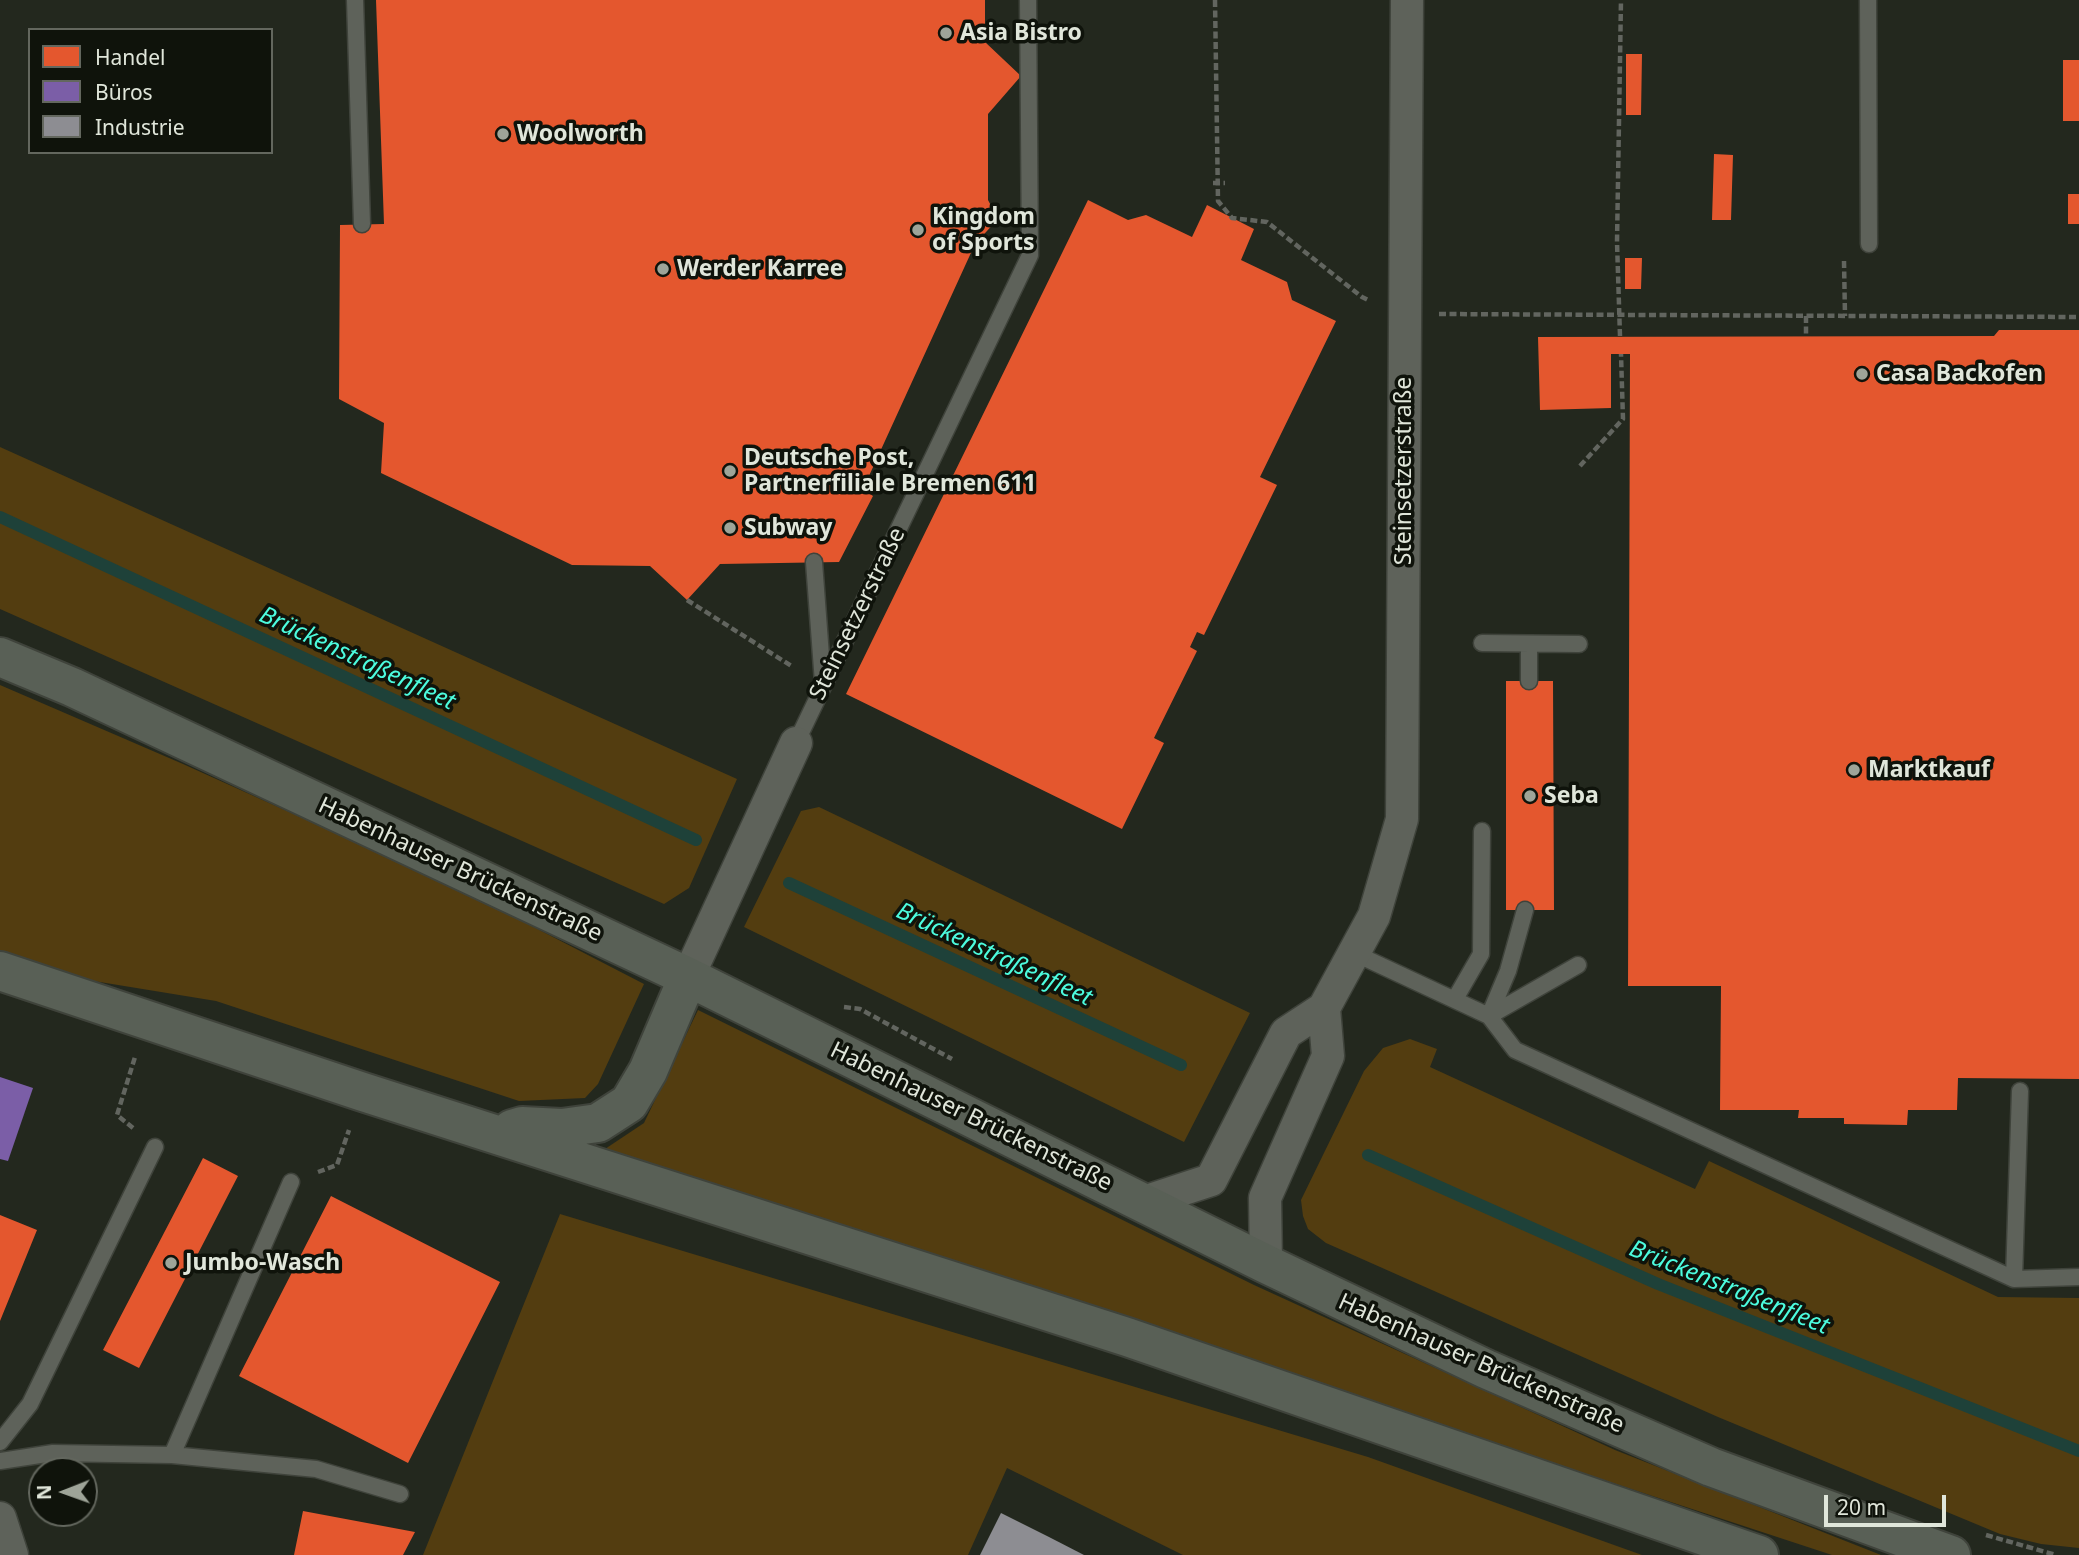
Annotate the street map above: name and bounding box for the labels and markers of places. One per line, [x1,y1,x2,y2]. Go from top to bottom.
place label: Asia Bistro [960,19,1082,47]
marker: Asia Bistro [938,25,954,41]
place label: Woolworth [517,120,644,148]
marker: Woolworth [495,126,511,142]
place label: Kingdom of Sports [932,203,1035,257]
marker: Kingdom of Sports [910,222,926,238]
place label: Werder Karree [677,255,843,283]
marker: Werder Karree [655,261,671,277]
place label: Casa Backofen [1876,360,2043,388]
marker: Casa Backofen [1854,366,1870,382]
place label: Deutsche Post, Partnerfiliale Bremen 611 [744,444,1037,498]
marker: Deutsche Post, Partnerfiliale Bremen 611 [722,463,738,479]
place label: Subway [744,514,832,542]
marker: Subway [722,520,738,536]
place label: Marktkauf [1868,756,1990,784]
marker: Marktkauf [1846,762,1862,778]
place label: Seba [1544,782,1599,810]
marker: Seba [1522,788,1538,804]
place label: Jumbo-Wasch [185,1249,340,1277]
marker: Jumbo-Wasch [163,1255,179,1271]

